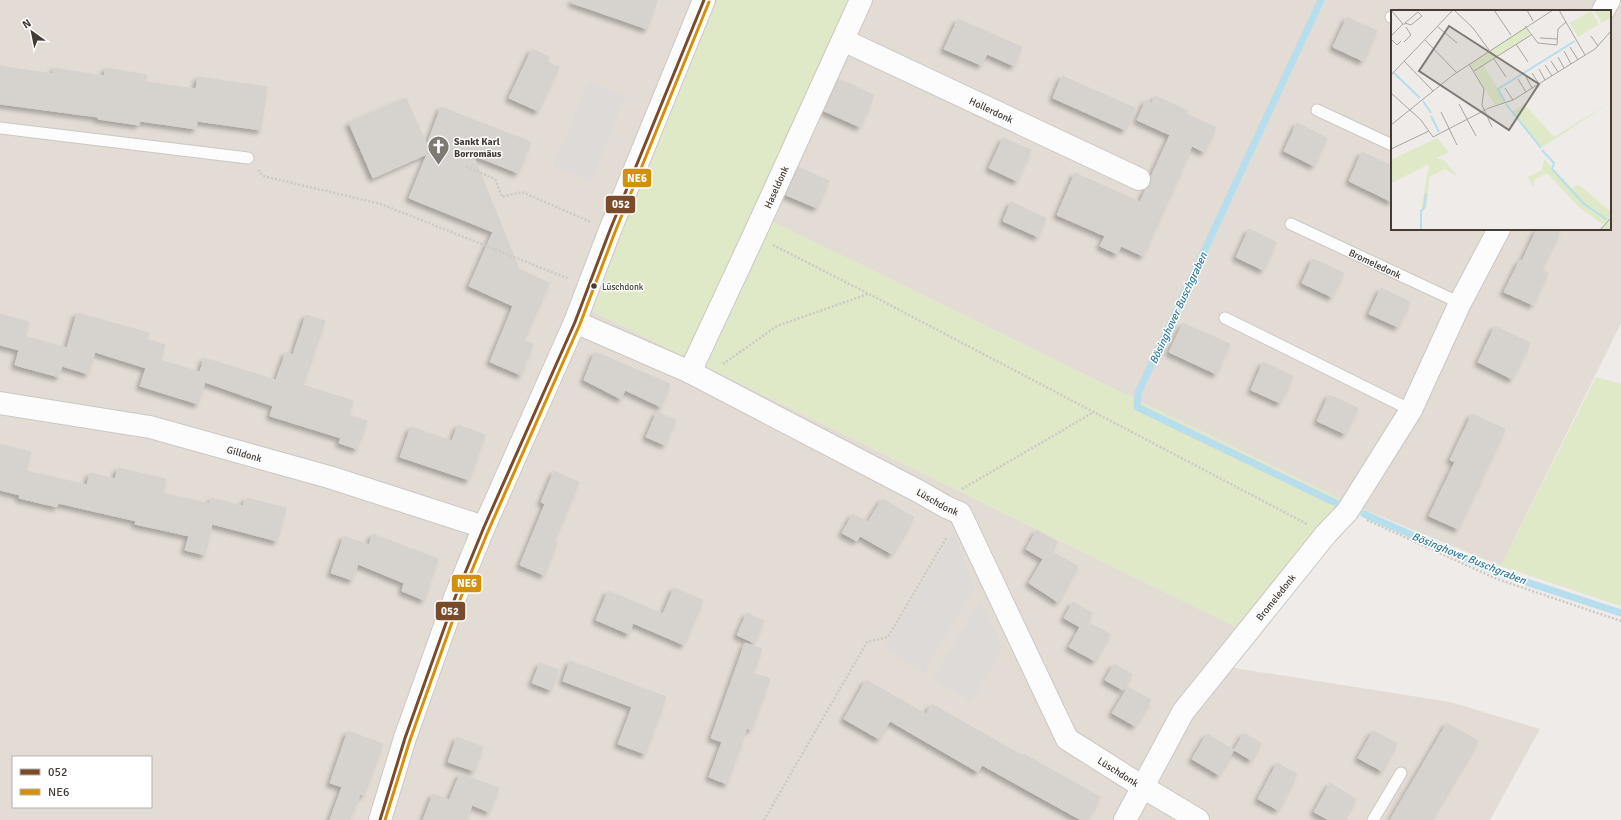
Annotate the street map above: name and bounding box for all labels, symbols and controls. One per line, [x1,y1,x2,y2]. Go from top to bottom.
inset map [1391,10,1611,230]
north arrow [12,12,52,52]
text: N [20,16,34,32]
street label: Hollerdonk [967,95,1015,126]
church icon: Sankt Karl Borromäus [425,134,451,167]
place label: Sankt Karl Borromäus [454,136,502,160]
street label: Haseldonk [762,164,792,210]
line badge: NE6 [622,168,652,188]
text: NE6 [627,172,647,185]
line badge: 052 [605,195,636,214]
text: 052 [612,198,630,211]
street label: Bromeledonk [1347,247,1403,282]
water label: Bösinghover Buschgraben [1147,249,1210,366]
marker: Lüschdonk [589,281,599,291]
place label: Lüschdonk [602,282,644,293]
street label: Gilldonk [225,444,263,465]
street label: Lüschdonk [914,486,960,519]
water label: Bösinghover Buschgraben [1410,530,1529,588]
street label: Bromeledonk [1254,572,1298,623]
line badge: NE6 [451,574,482,593]
text: NE6 [457,577,477,590]
line badge: 052 [435,601,466,621]
text: 052 [441,605,459,618]
street label: Lüschdonk [1095,755,1141,790]
legend [12,756,152,808]
text: 052 [48,765,67,780]
text: NE6 [48,785,69,800]

